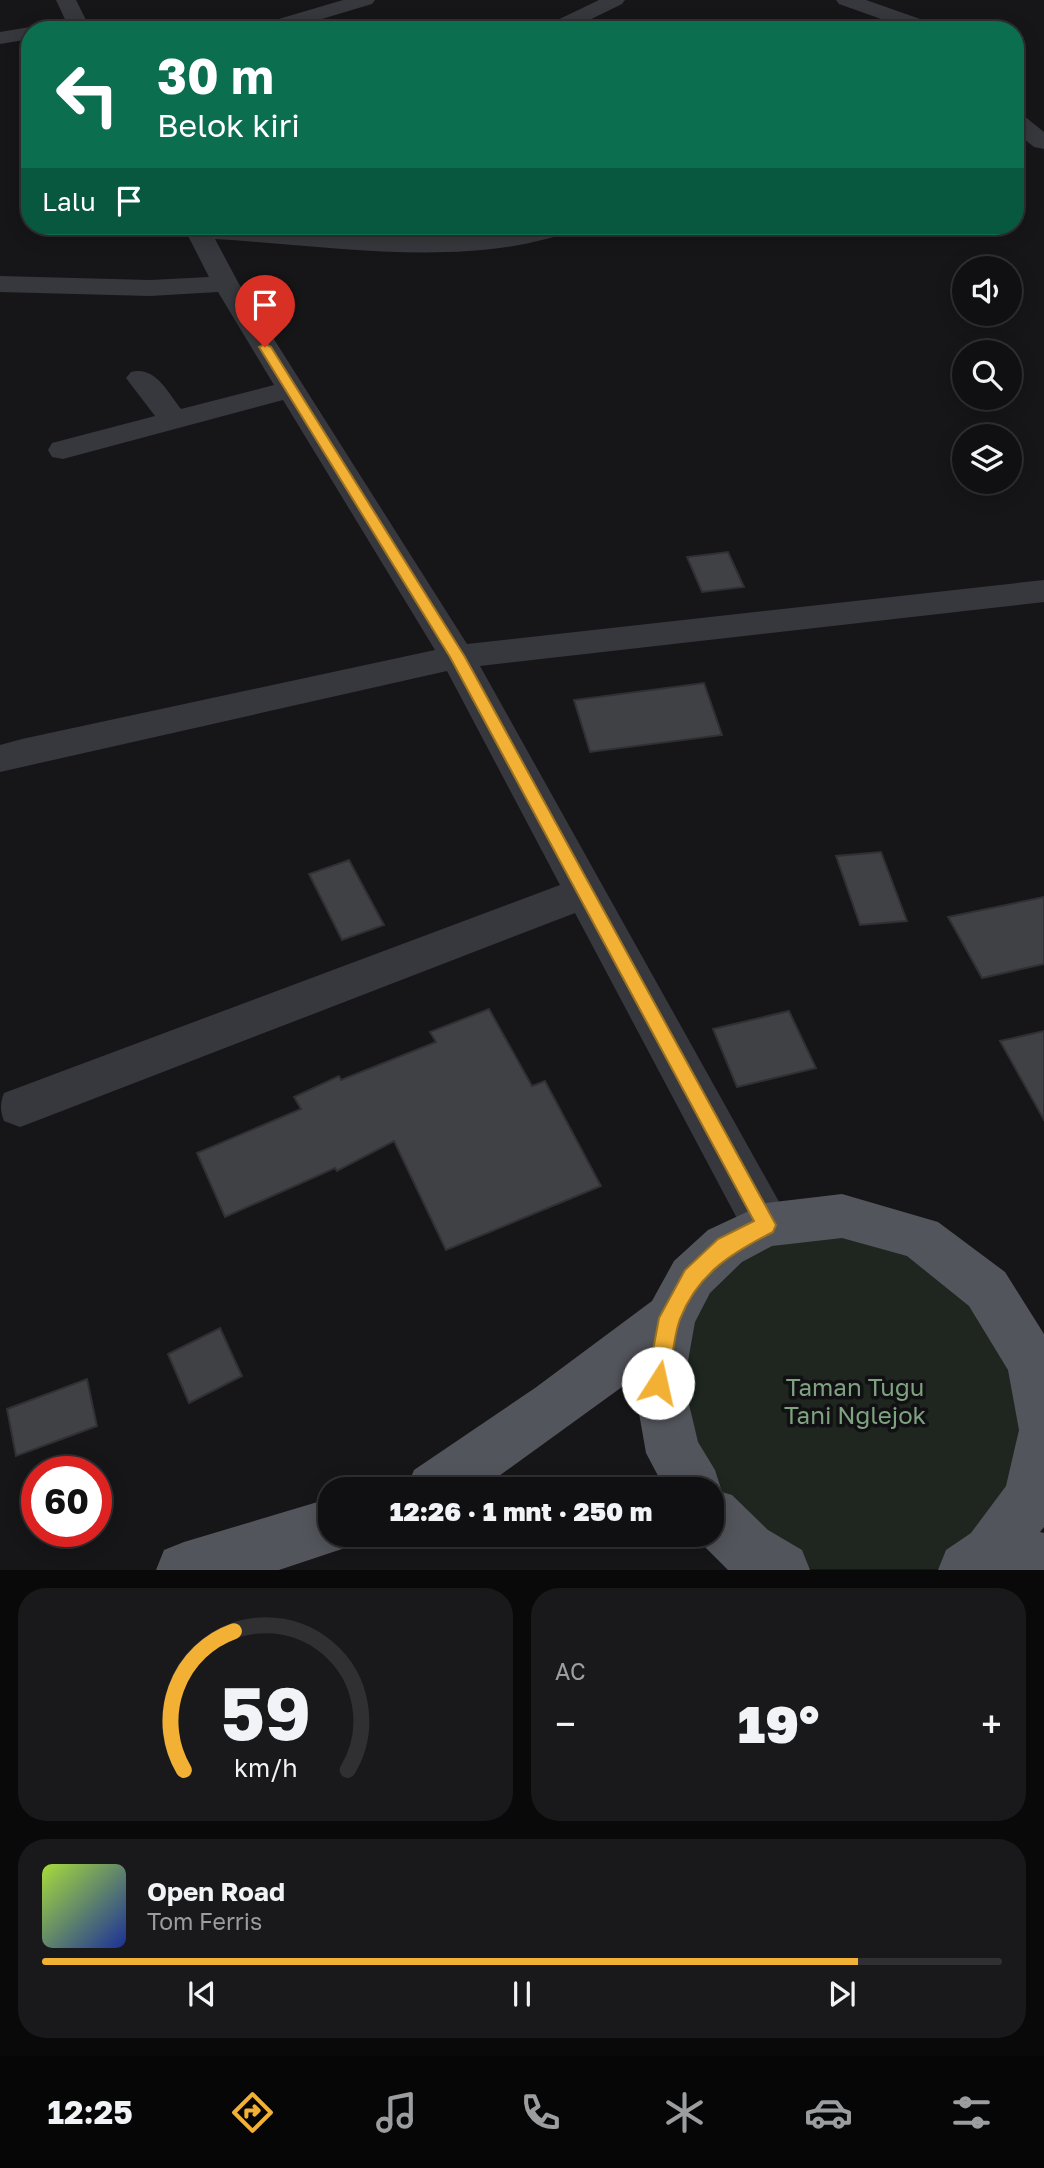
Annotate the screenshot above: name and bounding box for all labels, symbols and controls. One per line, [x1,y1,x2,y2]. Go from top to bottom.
text: 30 m [157,46,274,105]
icon: left [42,49,133,140]
text: Belok kiri [157,106,300,144]
icon: arrive [110,182,148,220]
text: Lalu [42,186,96,217]
map controls [952,256,1022,494]
button: sound [952,256,1022,326]
pin [235,275,295,347]
icon: arrive [246,286,284,324]
button: search [952,340,1022,410]
button: layers [952,424,1022,494]
position arrow [621,1346,695,1420]
park label: Taman Tugu Tani Nglejok [784,1372,926,1429]
speed limit sign: 60 [21,1456,112,1547]
text: 12:26 · 1 mnt · 250 m [390,1496,652,1527]
text: AC [555,1657,586,1685]
text: 59 [220,1670,311,1757]
text: 19° [738,1692,819,1754]
text: − [555,1701,576,1746]
text: + [981,1701,1002,1746]
text: km/h [234,1752,297,1783]
text: Open Road [147,1876,285,1907]
text: Tom Ferris [147,1907,262,1935]
icon: previous [183,1975,221,2013]
icon: pause [503,1975,541,2013]
icon: next [823,1975,861,2013]
icon: directions [228,2088,277,2137]
icon: music [372,2088,421,2137]
icon: phone [516,2088,565,2137]
icon: climate [660,2088,709,2137]
icon: car [804,2088,853,2137]
icon: filters [947,2088,996,2137]
text: 12:25 [47,2093,133,2131]

